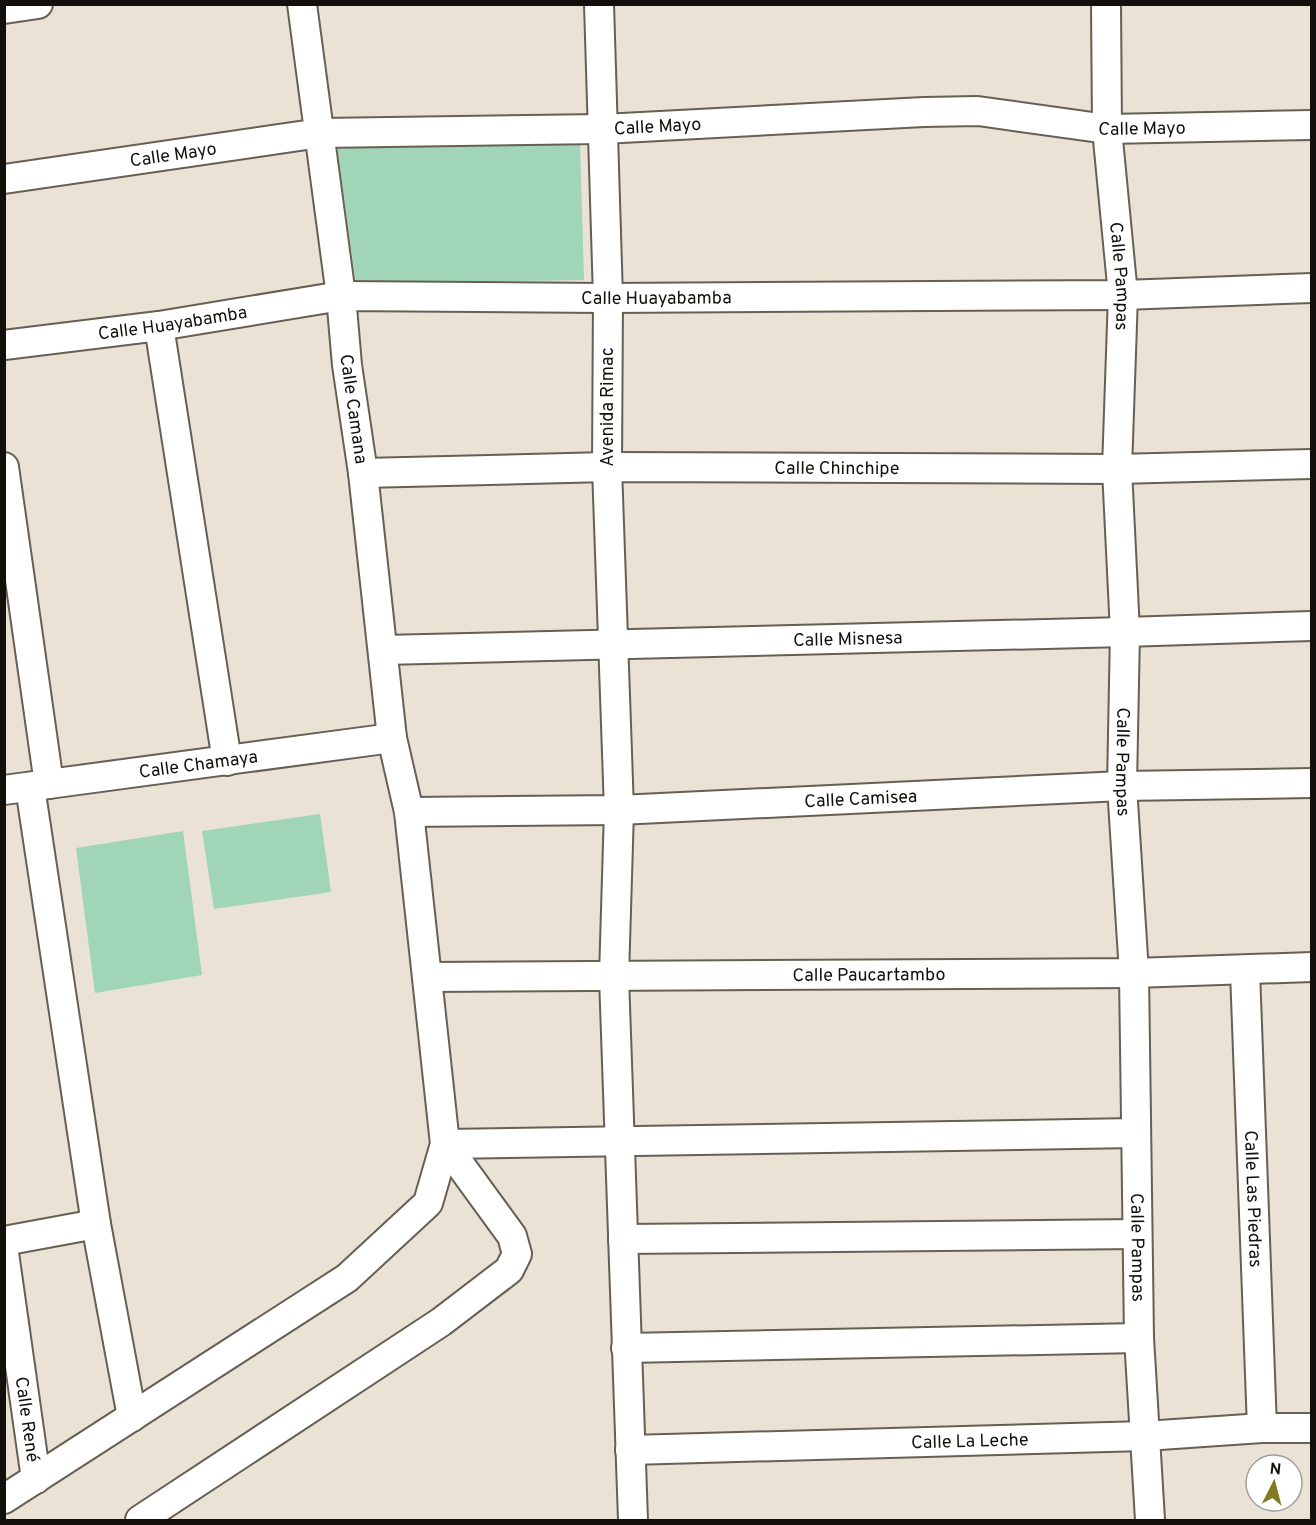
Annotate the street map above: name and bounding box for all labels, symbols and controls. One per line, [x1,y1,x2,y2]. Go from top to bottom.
street label: Calle Mayo [613,114,702,141]
street label: Calle Mayo [1097,117,1186,142]
street label: Calle Mayo [129,138,218,174]
street label: Calle Pampas [1103,221,1134,331]
street label: Calle Huayabamba [581,287,732,311]
street label: Calle Huayabamba [97,302,249,346]
street label: Avenida Rimac [597,347,620,467]
street label: Calle Camana [333,353,372,466]
street label: Calle Chinchipe [774,458,900,481]
street label: Calle Misnesa [793,627,903,653]
street label: Calle Pampas [1109,707,1134,817]
street label: Calle Chamaya [138,746,259,785]
street label: Calle Camisea [804,786,918,814]
street label: Calle Paucartambo [793,964,945,988]
street label: Calle Las Piedras [1238,1130,1266,1268]
street label: Calle Pampas [1124,1193,1149,1302]
street label: Calle René [9,1375,43,1464]
street label: Calle La Leche [911,1429,1029,1455]
north arrow [1244,1453,1304,1513]
text: N [1269,1460,1282,1481]

